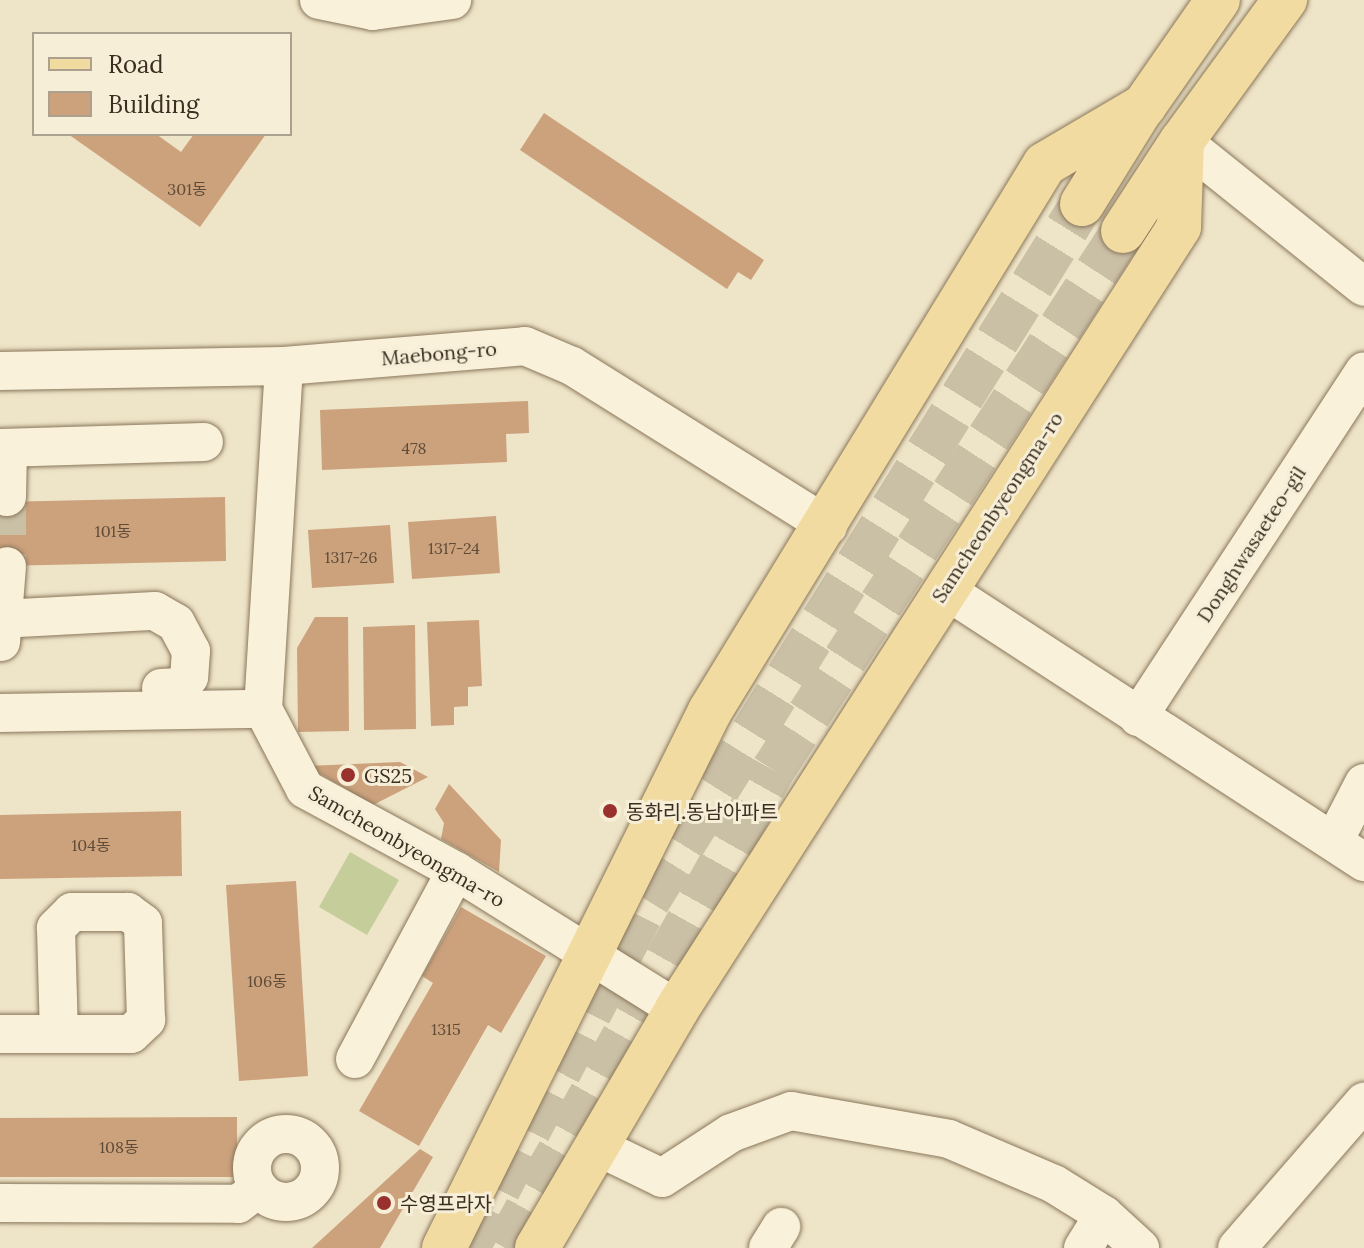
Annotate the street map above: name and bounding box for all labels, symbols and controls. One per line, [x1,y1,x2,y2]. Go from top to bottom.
legend [32,32,292,136]
text: Road [108,49,164,80]
text: Building [108,89,199,120]
house number: 301동 [167,179,207,199]
street label: Maebong-ro [380,336,498,370]
street label: Samcheonbyeongma-ro [926,407,1068,607]
house number: 478 [401,438,427,458]
street label: Donghwasaeteo-gil [1192,462,1310,626]
house number: 101동 [95,521,131,541]
house number: 1317-24 [428,538,480,558]
house number: 1317-26 [325,547,377,567]
place label: GS25 [364,763,412,787]
marker: GS25 [339,766,357,784]
street label: Samcheonbyeongma-ro [305,780,509,912]
place label: 동화리.동남아파트 [626,799,778,823]
marker: 동화리.동남아파트 [601,802,619,820]
house number: 104동 [71,835,111,855]
house number: 106동 [247,971,287,991]
house number: 1315 [431,1019,461,1039]
house number: 108동 [99,1137,139,1157]
place label: 수영프라자 [400,1191,492,1215]
marker: 수영프라자 [375,1194,393,1212]

